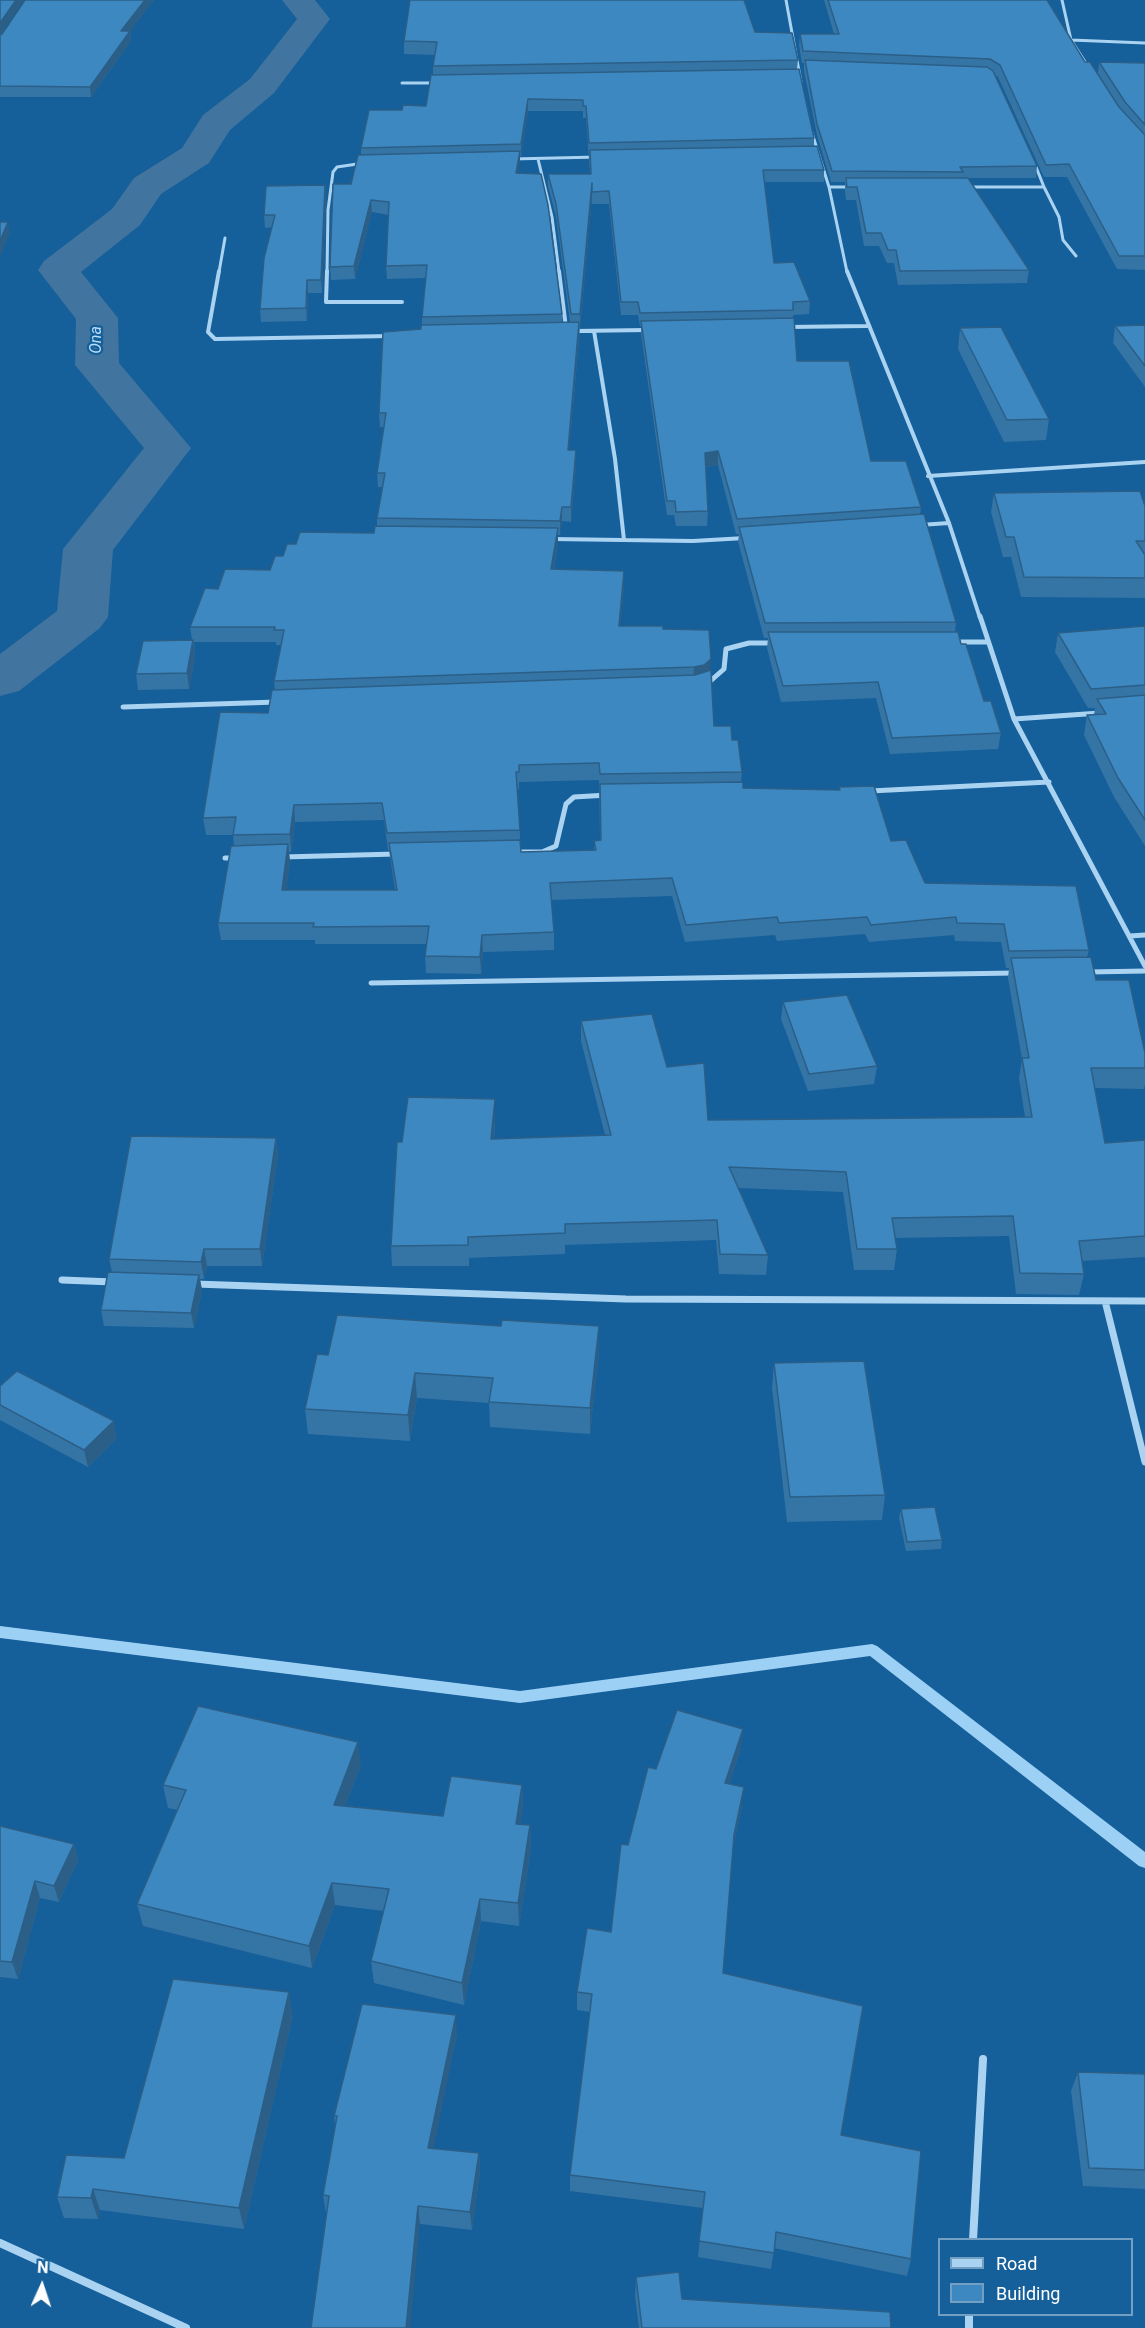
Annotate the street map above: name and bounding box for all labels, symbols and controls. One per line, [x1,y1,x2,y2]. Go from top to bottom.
water label: Ona [87,326,107,354]
legend [938,2238,1133,2316]
text: Road [996,2253,1037,2274]
north arrow [12,2256,72,2316]
text: N [37,2258,49,2277]
text: Building [996,2283,1060,2304]

